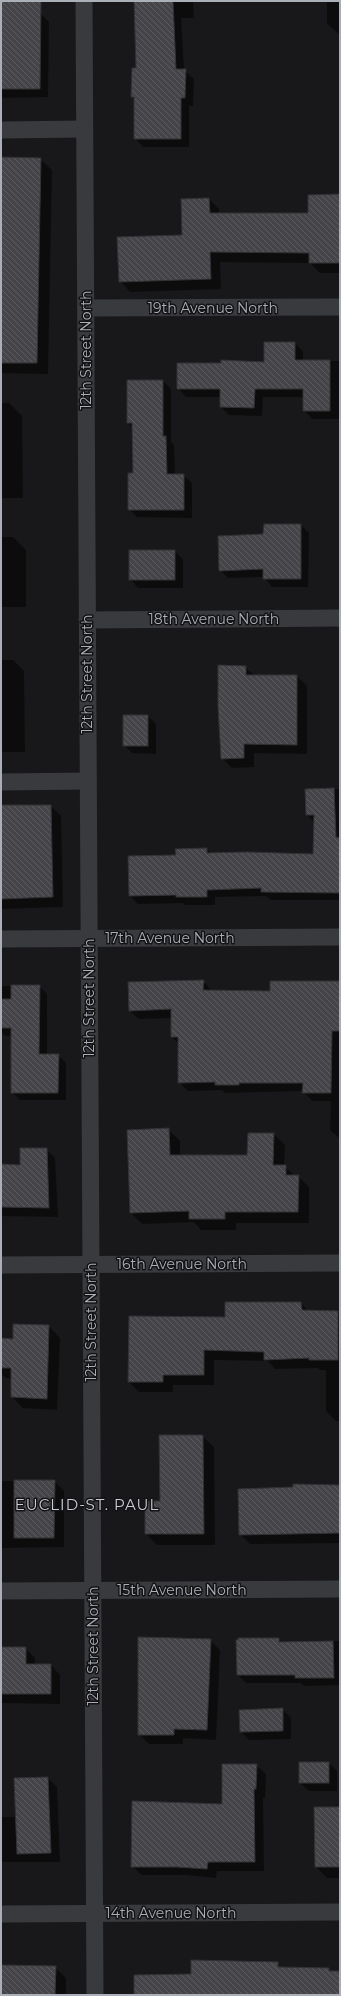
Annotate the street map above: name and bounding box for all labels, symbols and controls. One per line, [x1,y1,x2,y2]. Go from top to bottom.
street label: 12th Street North [77,291,95,409]
street label: 19th Avenue North [148,299,278,317]
street label: 18th Avenue North [149,610,279,628]
street label: 12th Street North [78,615,96,733]
street label: 17th Avenue North [105,929,235,947]
street label: 12th Street North [80,939,98,1057]
street label: 16th Avenue North [117,1255,247,1273]
street label: 12th Street North [82,1263,100,1381]
district label: EUCLID-ST. PAUL [15,1495,159,1514]
street label: 15th Avenue North [117,1581,247,1599]
street label: 12th Street North [84,1587,102,1705]
street label: 14th Avenue North [106,1904,236,1922]

